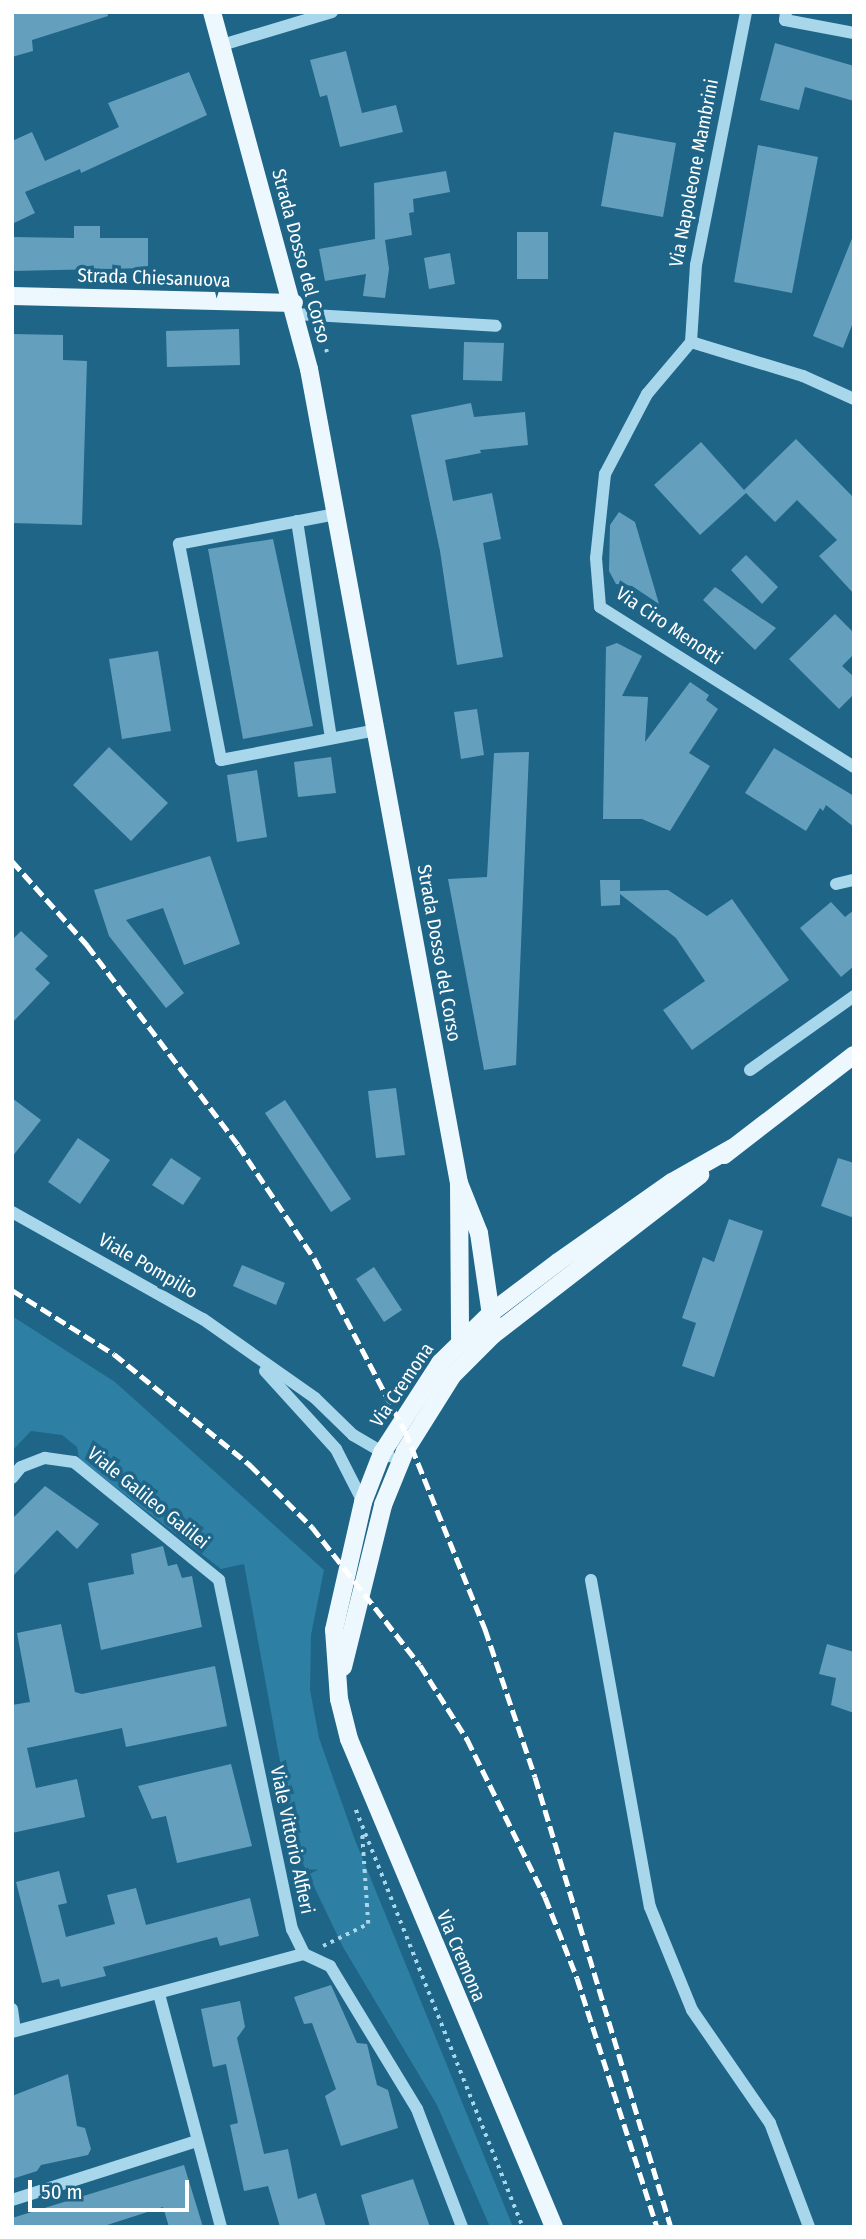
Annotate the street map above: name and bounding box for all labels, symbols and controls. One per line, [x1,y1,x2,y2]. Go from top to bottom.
street label: Via Napoleone Mambrini [665,77,723,269]
street label: Strada Dosso del Corso [267,166,335,346]
street label: Strada Chiesanuova [77,264,231,292]
street label: Via Ciro Menotti [611,582,727,670]
street label: Strada Dosso del Corso [412,863,466,1043]
street label: Viale Pompilio [94,1228,202,1304]
street label: Via Cremona [365,1338,439,1432]
street label: Viale Galileo Galilei [83,1442,213,1554]
street label: Viale Vittorio Alfieri [265,1764,319,1916]
street label: Via Cremona [432,1907,490,2005]
scale bar [32,2166,192,2210]
text: 50 m [41,2179,83,2205]

